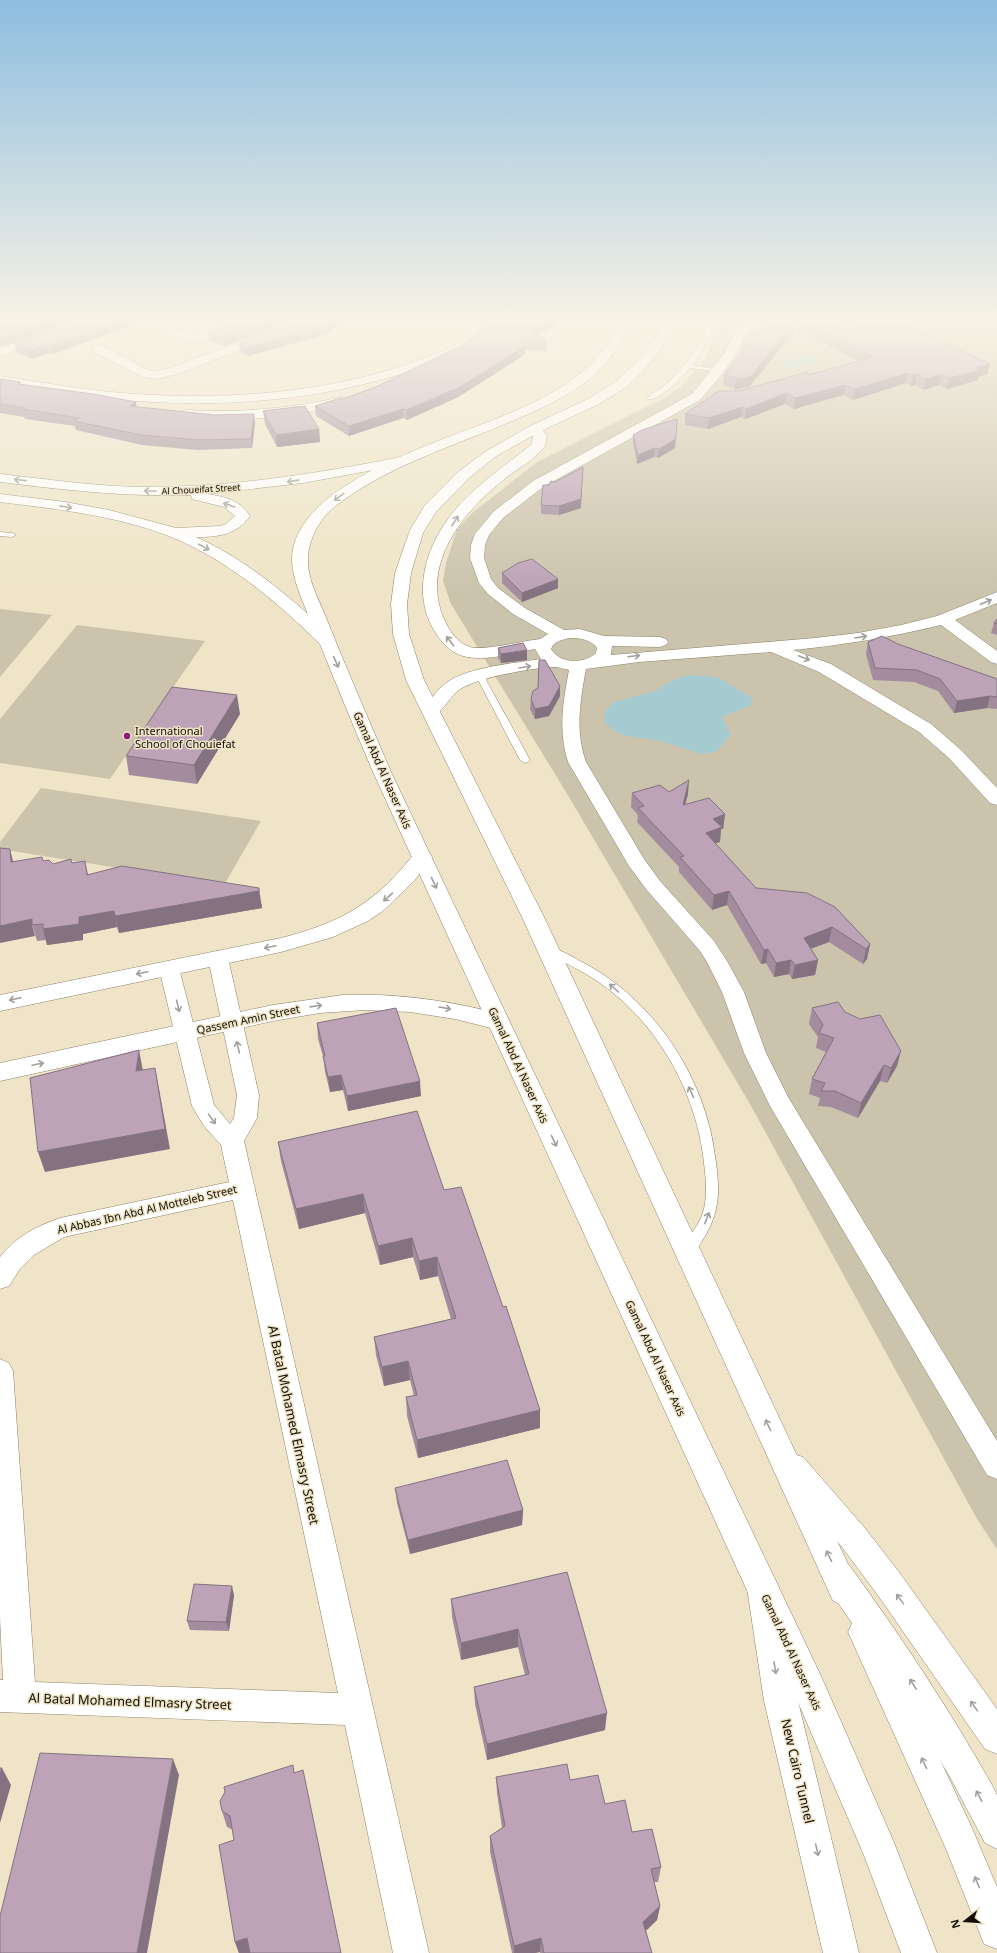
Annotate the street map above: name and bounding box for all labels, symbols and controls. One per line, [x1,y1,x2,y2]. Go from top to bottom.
one-way arrow [14,477,27,484]
one-way arrow [287,477,300,485]
street label: Al Choueifat Street [161,480,241,498]
one-way arrow [144,487,157,495]
one-way arrow [334,493,345,501]
one-way arrow [224,501,236,509]
one-way arrow [60,503,73,511]
one-way arrow [451,515,459,527]
one-way arrow [198,544,210,552]
one-way arrow [979,598,991,605]
one-way arrow [854,632,867,640]
one-way arrow [445,635,454,646]
one-way arrow [627,653,640,660]
one-way arrow [797,655,809,663]
one-way arrow [333,656,340,668]
one-way arrow [518,663,531,671]
street label: Gamal Abd Al Naser Axis [350,709,416,831]
place label: International School of Chouiefat [135,723,236,751]
marker: International School of Chouiefat [122,731,132,741]
one-way arrow [431,877,439,889]
one-way arrow [383,893,393,902]
one-way arrow [263,944,276,952]
one-way arrow [136,970,149,978]
one-way arrow [609,983,619,993]
one-way arrow [9,996,22,1004]
one-way arrow [175,999,182,1012]
street label: Qassem Amin Street [195,1001,301,1037]
one-way arrow [309,1002,322,1010]
one-way arrow [439,1004,452,1012]
street label: Gamal Abd Al Naser Axis [485,1004,553,1126]
one-way arrow [234,1040,242,1053]
one-way arrow [31,1060,44,1068]
one-way arrow [687,1086,694,1098]
one-way arrow [207,1114,216,1125]
one-way arrow [551,1134,558,1146]
street label: Al Abbas Ibn Abd Al Motteleb Street [56,1181,238,1237]
one-way arrow [704,1212,712,1224]
street label: Gamal Abd Al Naser Axis [622,1297,690,1419]
street label: Al Batal Mohamed Elmasry Street [264,1324,324,1527]
one-way arrow [764,1420,771,1432]
one-way arrow [824,1550,832,1562]
street label: Gamal Abd Al Naser Axis [758,1591,826,1713]
one-way arrow [896,1594,904,1605]
one-way arrow [772,1661,780,1674]
one-way arrow [909,1678,917,1690]
street label: Al Batal Mohamed Elmasry Street [28,1688,232,1714]
one-way arrow [970,1700,978,1711]
street label: New Cairo Tunnel [777,1717,819,1825]
one-way arrow [920,1757,928,1769]
one-way arrow [975,1790,982,1802]
one-way arrow [813,1843,821,1856]
one-way arrow [973,1876,980,1888]
north arrow [945,1901,985,1941]
text: N [946,1918,963,1931]

